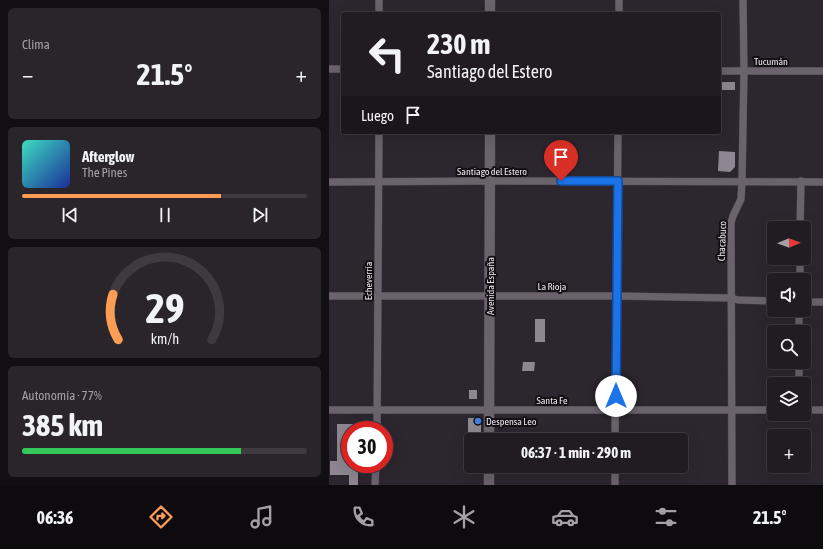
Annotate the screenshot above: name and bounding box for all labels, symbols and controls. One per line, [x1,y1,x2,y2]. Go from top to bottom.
icon: left [361,28,413,80]
text: 230 m [427,28,490,60]
text: Clima [22,37,50,52]
street label: Tucumán [754,56,788,67]
text: 21.5° [137,57,192,91]
text: − [22,61,33,87]
text: + [296,61,307,87]
text: Santiago del Estero [427,61,553,82]
icon: arrive [402,104,424,126]
text: Luego [361,107,394,124]
pin [544,140,578,181]
icon: arrive [550,146,572,168]
text: Afterglow [82,148,135,165]
text: The Pines [82,165,127,180]
street label: Santiago del Estero [457,166,527,177]
icon: previous [59,204,81,226]
icon: pause [154,204,176,226]
icon: next [249,204,271,226]
street label: Chacabuco [716,220,728,261]
north arrow [767,221,811,265]
map controls [767,221,811,473]
street label: Avenida España [485,257,496,315]
street label: Echeverría [363,261,374,300]
button: sound [767,273,811,317]
street label: La Rioja [538,281,567,292]
text: 29 [145,284,184,332]
button: search [767,325,811,369]
text: km/h [150,331,179,347]
position arrow [595,375,637,417]
button: layers [767,377,811,421]
text: Autonomía · 77% [22,388,102,403]
street label: Santa Fe [537,395,568,406]
text: 385 km [22,408,103,442]
marker: Despensa Leo [473,416,483,426]
place label: Despensa Leo [486,416,537,427]
speed limit sign: 30 [341,421,393,473]
button: + [767,429,811,473]
text: 06:37 · 1 min · 290 m [521,444,631,461]
icon: directions [147,503,175,531]
icon: music [248,503,276,531]
icon: phone [349,503,377,531]
icon: climate [450,503,478,531]
icon: car [551,503,579,531]
icon: filters [652,503,680,531]
text: 06:36 [37,507,74,528]
text: 21.5° [753,507,786,528]

